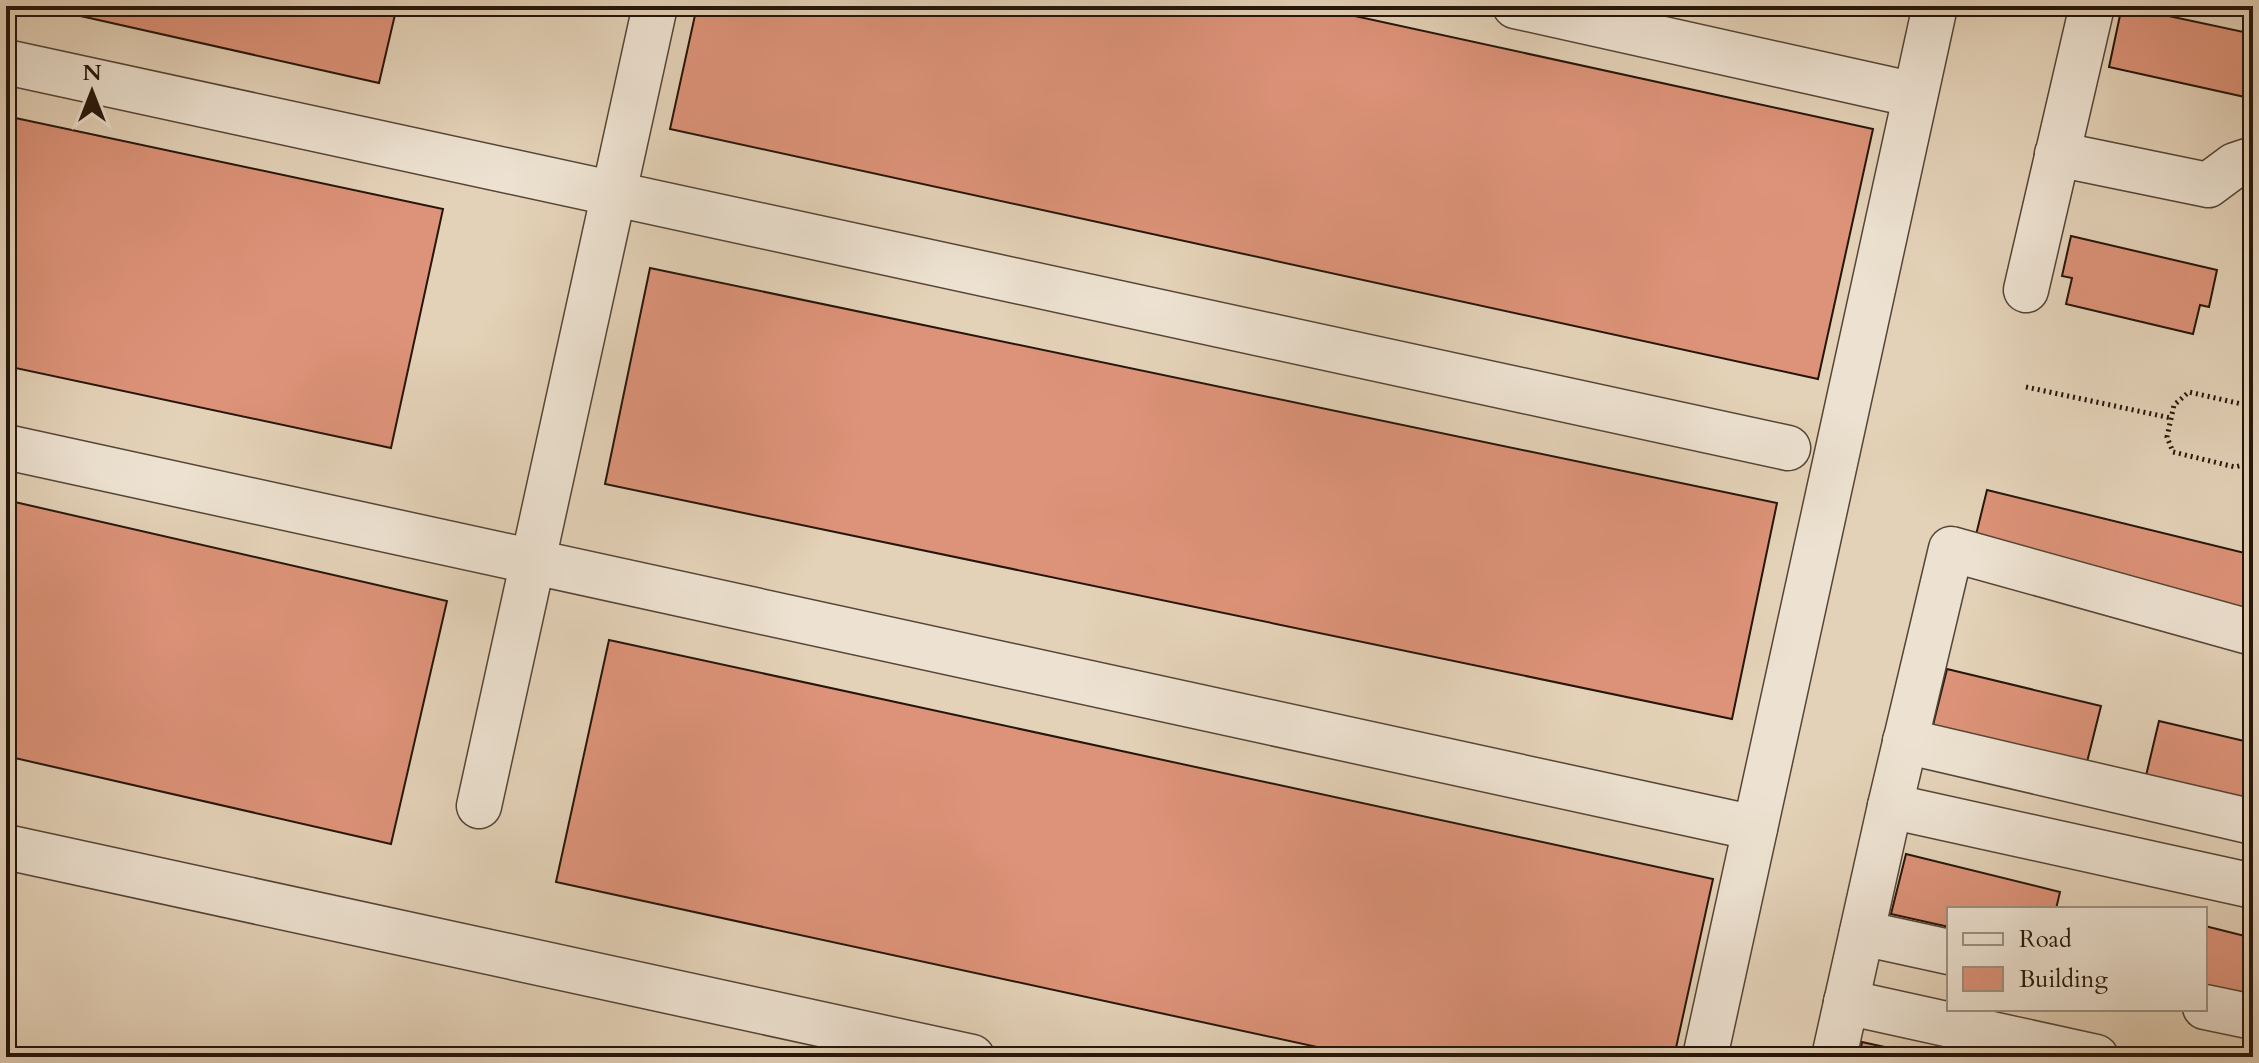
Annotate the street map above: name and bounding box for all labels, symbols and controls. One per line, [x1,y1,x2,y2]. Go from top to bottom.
north arrow [52,52,132,132]
text: N [82,58,102,88]
legend [1947,907,2207,1011]
text: Road [2019,923,2072,956]
text: Building [2019,963,2109,996]

